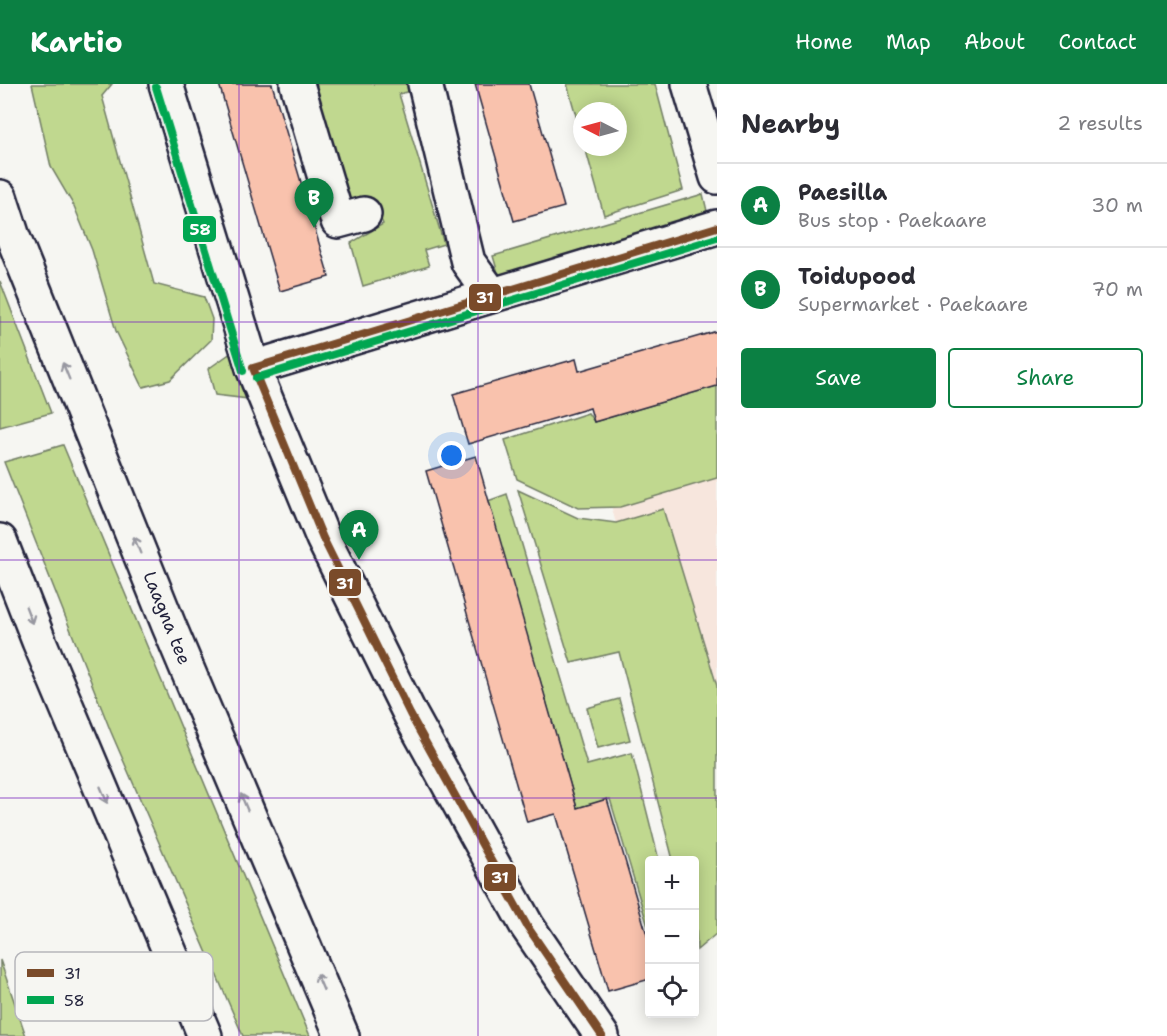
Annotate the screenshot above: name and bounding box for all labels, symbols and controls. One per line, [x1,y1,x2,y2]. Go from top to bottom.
text: Kartio [30,23,123,61]
text: Home [795,28,853,56]
text: Map [886,28,931,56]
text: About [964,28,1025,56]
text: Contact [1058,28,1137,56]
north arrow [573,102,627,156]
text: Nearby [741,106,840,141]
text: 2 results [1057,110,1143,136]
pin: B [294,178,334,228]
text: Paesilla [798,178,887,207]
text: A [753,192,768,218]
text: 30 m [1091,192,1143,218]
text: Bus stop · Paekaare [798,207,987,233]
line badge: 58 [182,215,217,243]
text: 58 [189,219,211,240]
text: Toidupood [798,262,916,291]
text: B [754,276,767,302]
text: 70 m [1091,276,1143,302]
line badge: 31 [468,283,502,312]
text: 31 [476,287,494,308]
text: Supermarket · Paekaare [798,291,1028,317]
button: Save [741,348,936,408]
button: Share [948,348,1143,408]
one-way arrow [60,362,71,381]
your location [437,441,466,470]
pin: A [340,510,378,560]
one-way arrow [131,536,142,555]
street label: Laagna tee [137,568,197,668]
line badge: 31 [328,568,362,597]
text: 31 [336,573,354,594]
one-way arrow [24,605,35,624]
one-way arrow [99,786,110,804]
one-way arrow [238,794,249,812]
map controls [645,856,699,1018]
button: + [645,856,699,910]
line badge: 31 [483,863,517,892]
text: 31 [491,867,509,888]
button: − [645,910,699,964]
legend [15,952,213,1021]
text: 31 [64,963,81,984]
button: locate [645,964,699,1018]
one-way arrow [314,973,325,992]
text: 58 [64,990,85,1011]

